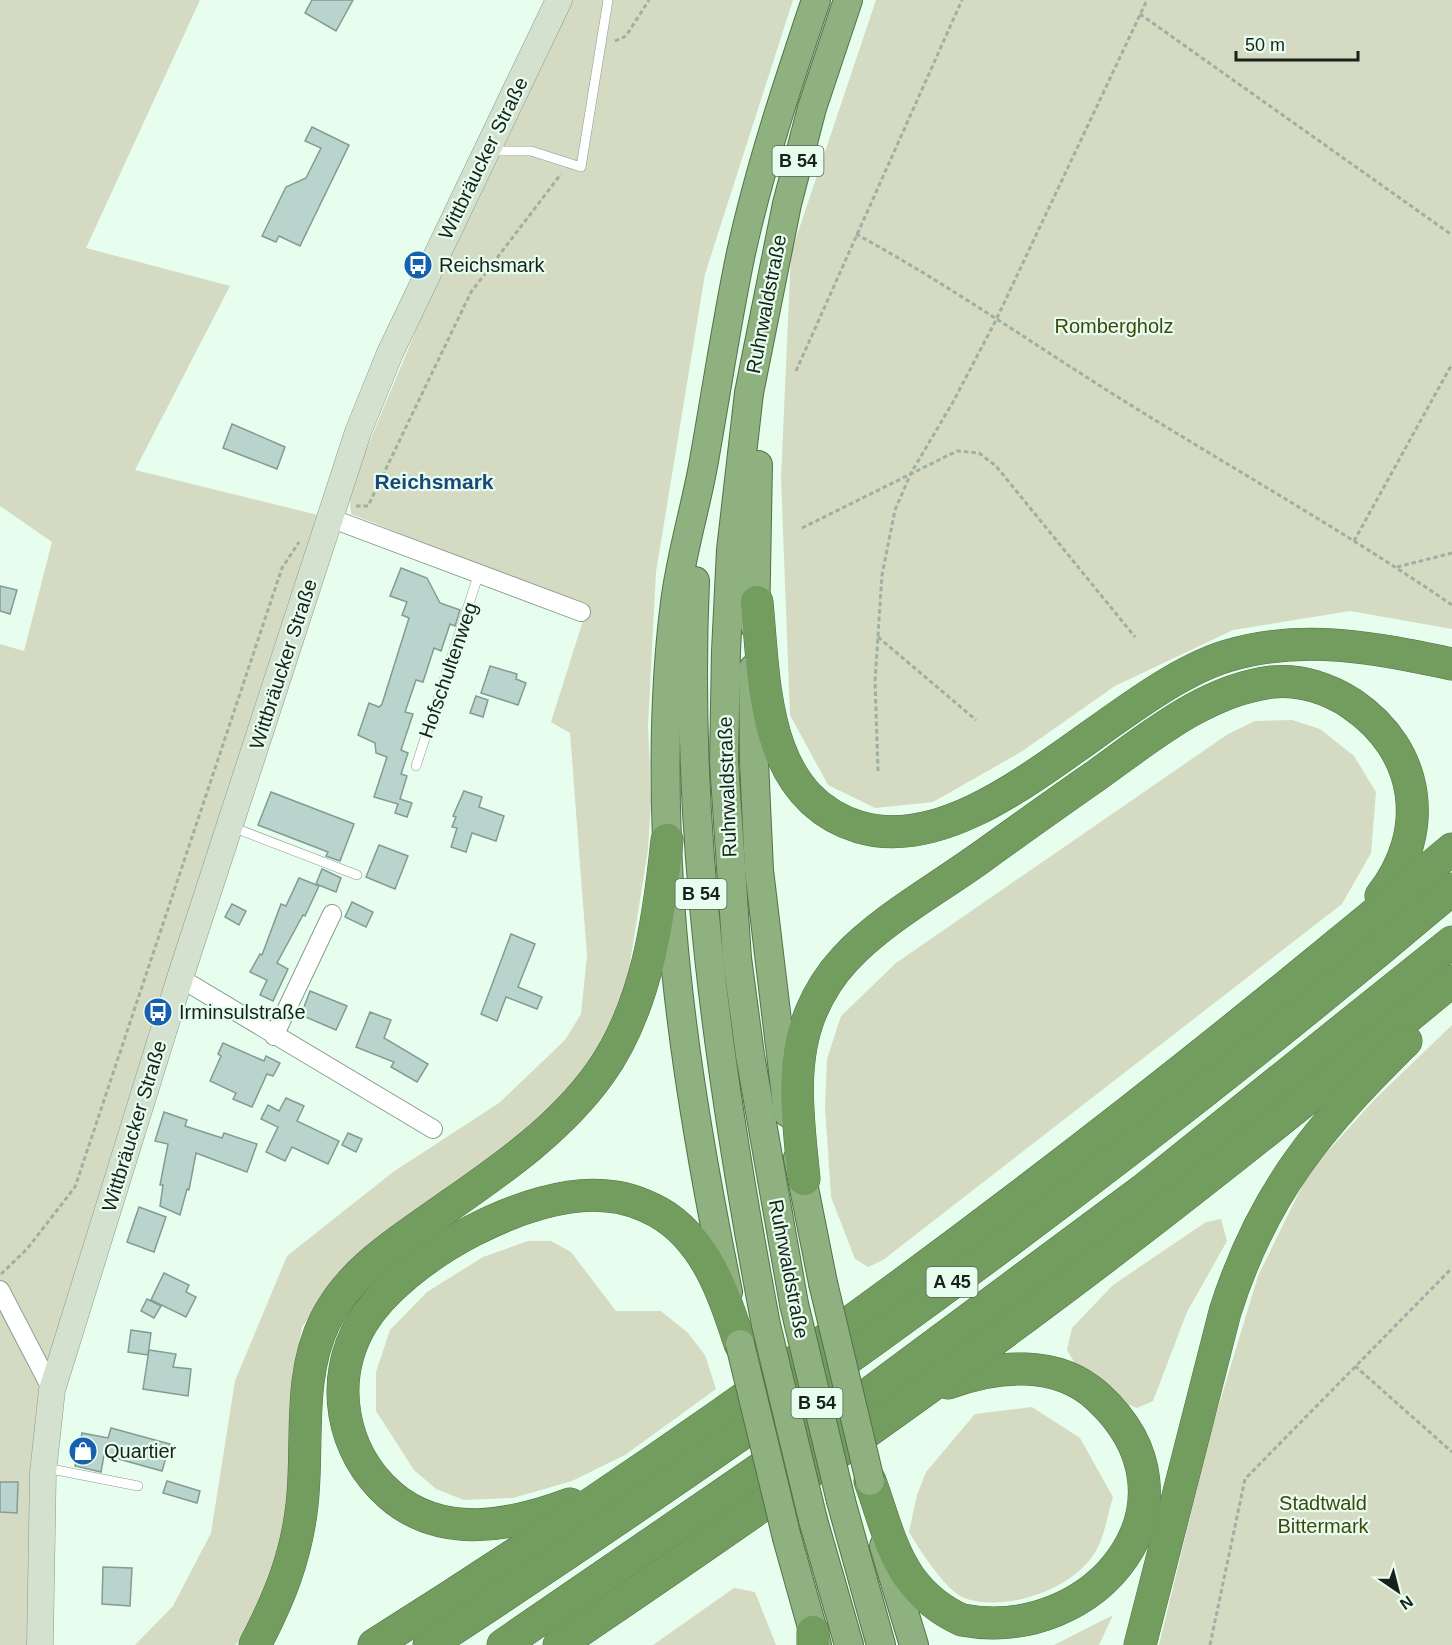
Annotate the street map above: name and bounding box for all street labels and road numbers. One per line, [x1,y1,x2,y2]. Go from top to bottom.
street label: Wittbräucker Straße [434,73,532,243]
road number: B 54 [772,146,824,176]
street label: Ruhrwaldstraße [742,233,790,375]
street label: Wittbräucker Straße [245,576,321,752]
street label: Hofschultenweg [414,599,482,741]
street label: Ruhrwaldstraße [714,716,740,858]
road number: B 54 [676,879,726,909]
street label: Wittbräucker Straße [97,1038,171,1214]
street label: Ruhrwaldstraße [765,1198,813,1340]
road number: A 45 [926,1267,978,1297]
road number: B 54 [792,1388,842,1418]

